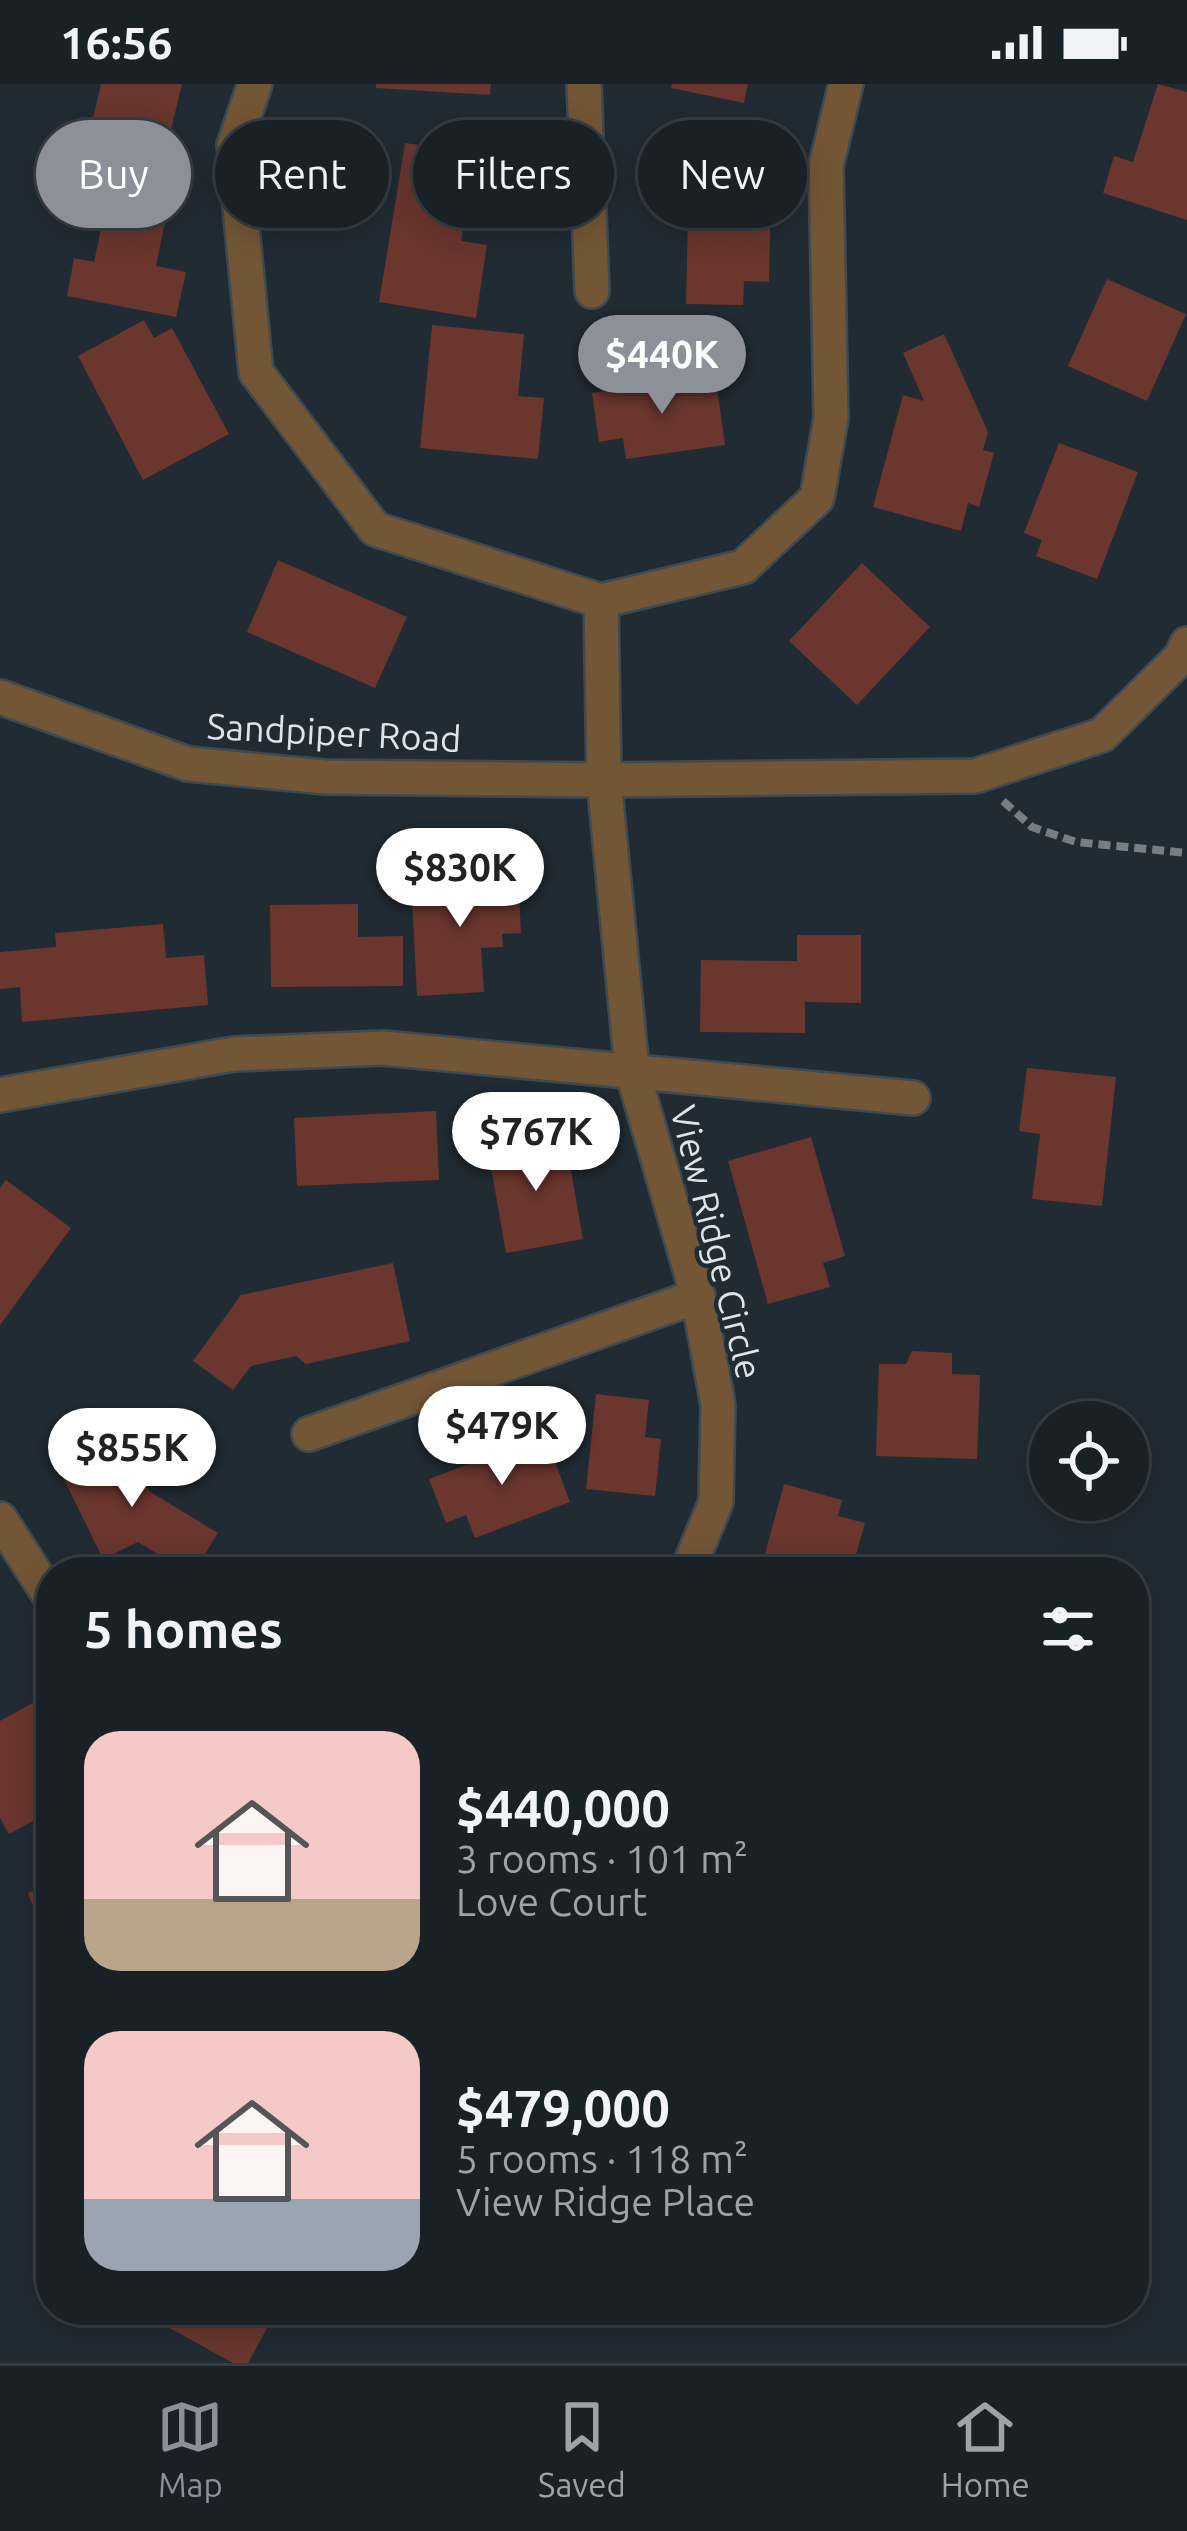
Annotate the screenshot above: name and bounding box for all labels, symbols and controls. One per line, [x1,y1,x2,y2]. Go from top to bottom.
text: 16:56 [60,17,173,68]
chip: Buy [36,120,191,228]
chip: Rent [215,120,389,228]
chip: Filters [413,120,614,228]
chip: New [638,120,807,228]
pin: $440K [578,315,746,417]
text: $440K [605,332,719,375]
street label: Sandpiper Road [206,705,462,759]
pin: $830K [376,828,544,930]
text: $830K [403,845,517,888]
pin: $767K [452,1092,620,1194]
street label: View Ridge Circle [663,1101,771,1383]
text: $767K [479,1109,593,1152]
pin: $479K [418,1386,586,1488]
map controls [1029,1401,1149,1521]
button: locate [1029,1401,1149,1521]
text: $479K [445,1403,559,1446]
pin: $855K [48,1408,216,1510]
text: $855K [75,1425,189,1468]
icon: filters [1035,1596,1101,1662]
text: 5 homes [84,1600,283,1658]
icon: home [180,1779,324,1923]
text: $440,000 [456,1779,670,1837]
text: 3 rooms · 101 m² [456,1837,748,1880]
text: Love Court [456,1880,647,1923]
icon: home [180,2079,324,2223]
text: $479,000 [456,2079,670,2137]
text: 5 rooms · 118 m² [456,2137,748,2180]
text: View Ridge Place [456,2180,755,2223]
tab: Map [157,2394,223,2503]
tab: Saved [538,2394,626,2503]
tab: Home [941,2394,1030,2503]

